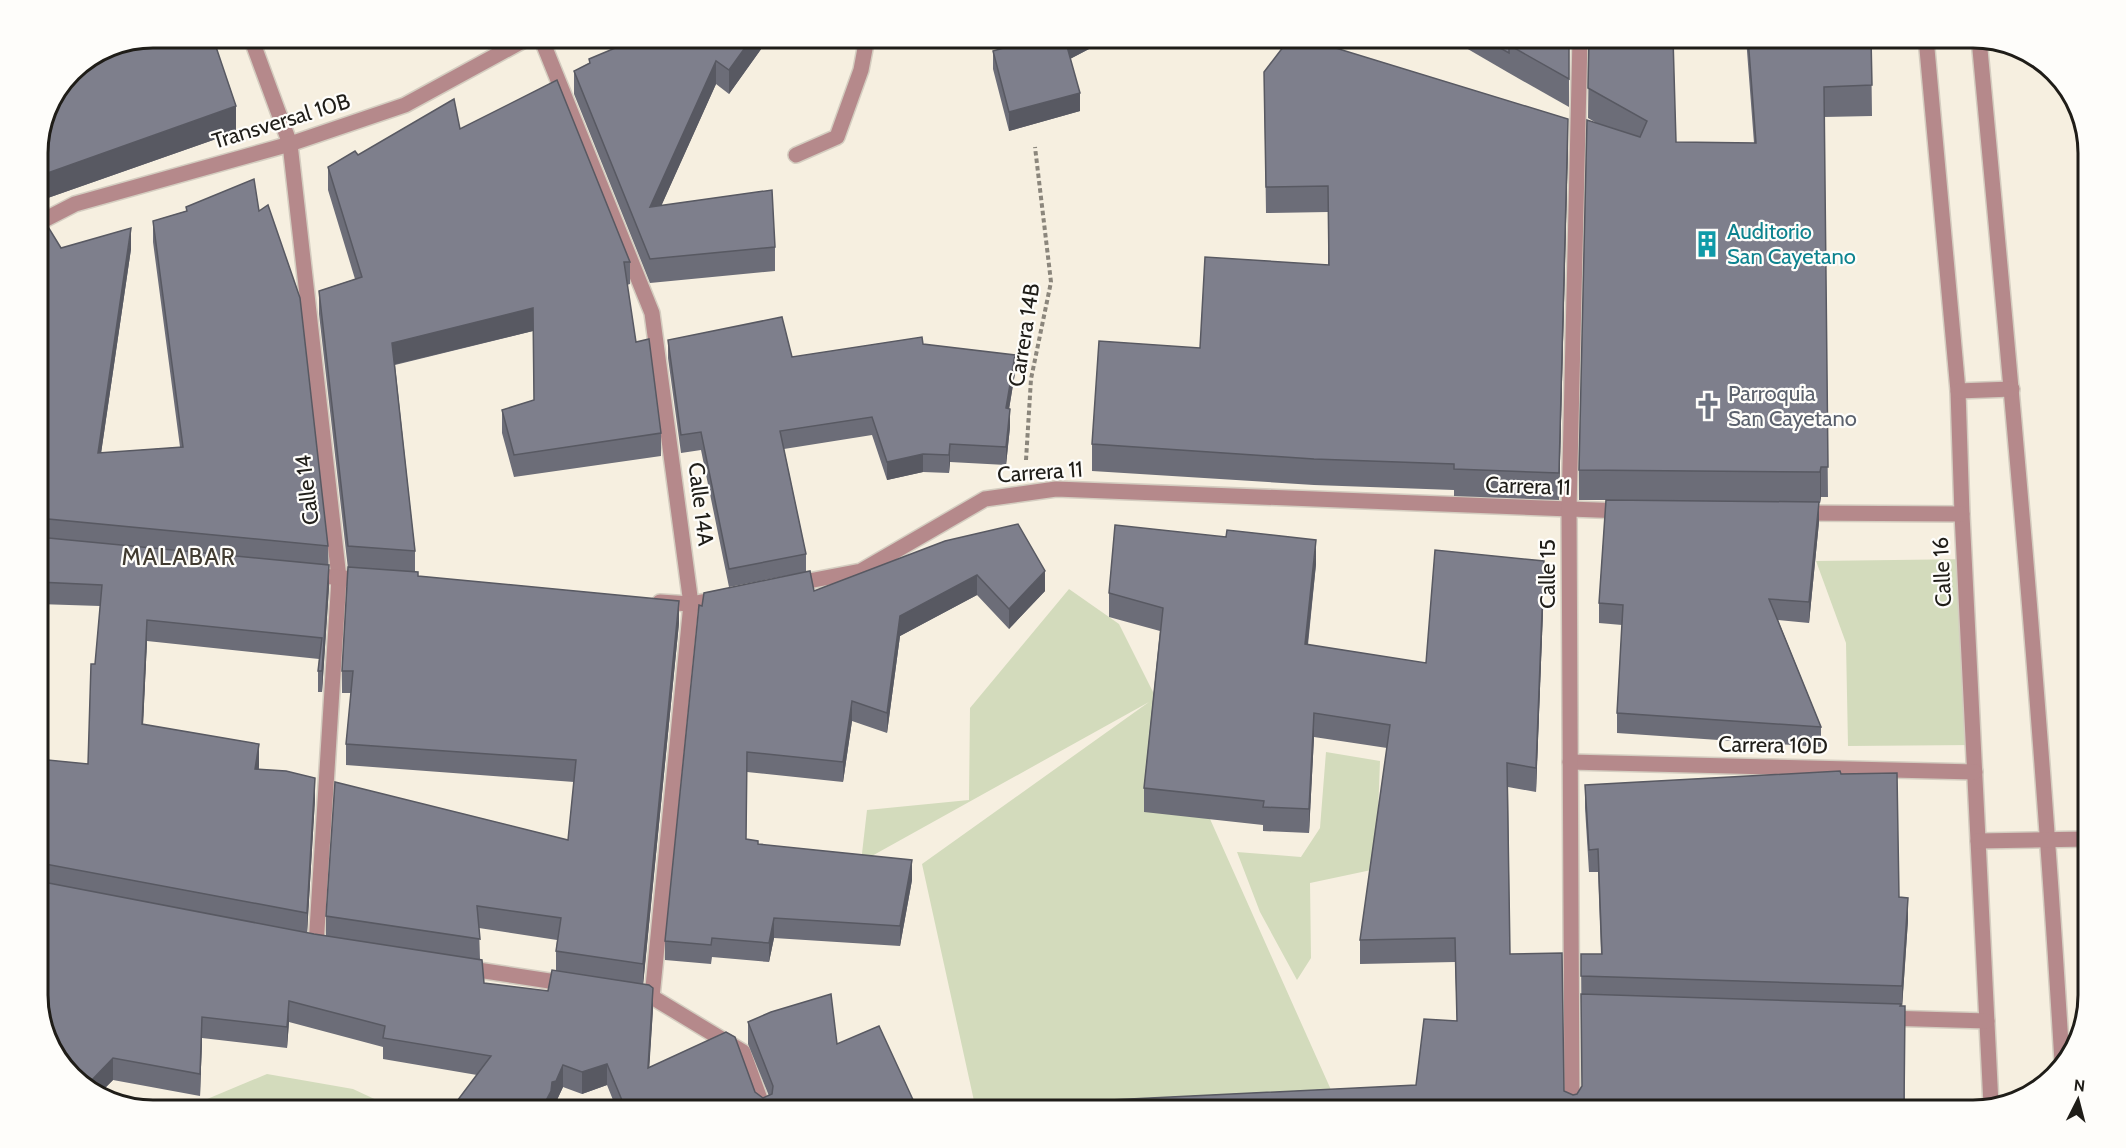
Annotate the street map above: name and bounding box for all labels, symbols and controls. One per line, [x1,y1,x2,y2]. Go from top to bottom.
street label: Transversal 10B [209,87,353,155]
place label: Auditorio San Cayetano [1727,218,1856,270]
building icon: Auditorio San Cayetano [1692,229,1722,259]
street label: Carrera 14B [1003,281,1045,389]
place label: Parroquia San Cayetano [1728,380,1857,432]
church icon: Parroquia San Cayetano [1693,391,1723,421]
street label: Calle 14 [289,453,325,527]
street label: Carrera 11 [996,456,1084,488]
street label: Calle 14A [682,461,720,548]
street label: Carrera 11 [1485,471,1571,501]
street label: Calle 16 [1927,536,1957,608]
street label: Calle 15 [1534,539,1561,609]
district label: MALABAR [121,542,237,571]
street label: Carrera 10D [1718,731,1828,759]
north arrow [2048,1070,2108,1130]
text: N [2073,1076,2086,1096]

